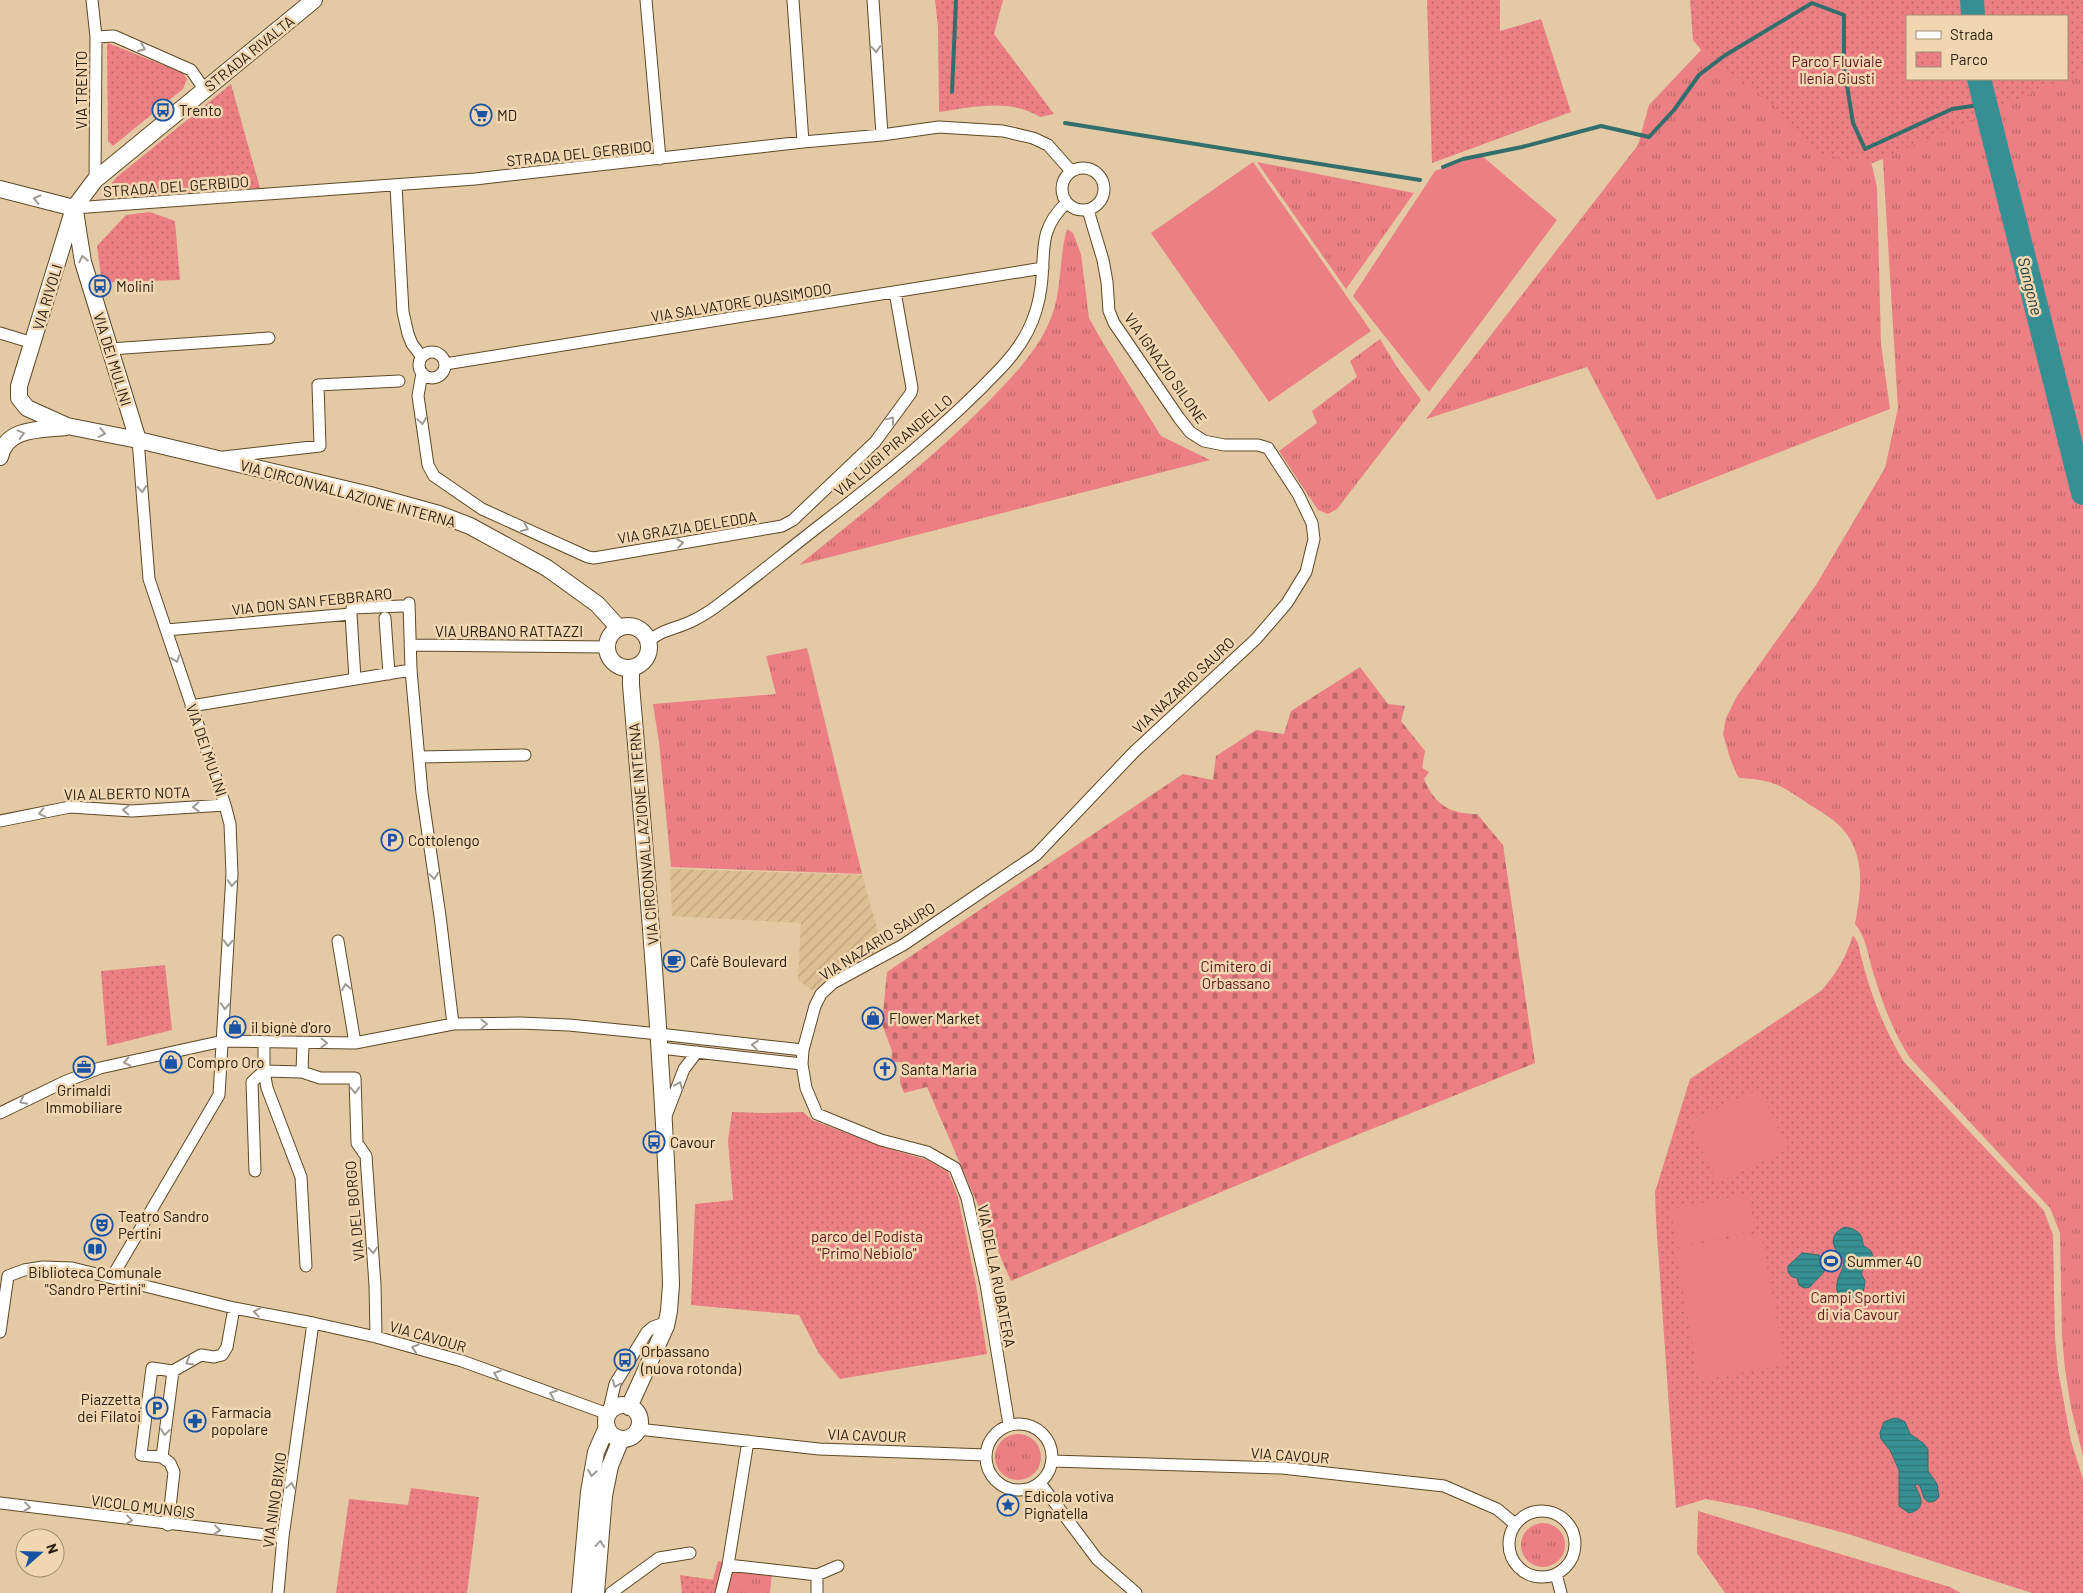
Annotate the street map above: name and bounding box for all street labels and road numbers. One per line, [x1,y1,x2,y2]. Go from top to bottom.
street label: STRADA RIVALTA [200,11,298,95]
street label: VIA TRENTO [72,51,90,129]
street label: STRADA DEL GERBIDO [505,136,653,170]
street label: STRADA DEL GERBIDO [103,172,249,200]
street label: VIA RIVOLI [28,262,66,332]
street label: VIA SALVATORE QUASIMODO [649,279,833,325]
street label: VIA IGNAZIO SILONE [1121,309,1211,427]
street label: VIA DEI MULINI [90,310,136,408]
street label: VIA LUIGI PIRANDELLO [830,390,956,500]
street label: VIA CIRCONVALLAZIONE INTERNA [238,455,458,531]
street label: VIA GRAZIA DELEDDA [616,507,758,547]
street label: VIA DON SAN FEBBRARO [231,584,393,618]
street label: VIA URBANO RATTAZZI [435,622,583,640]
street label: VIA NAZARIO SAURO [1128,633,1238,737]
street label: VIA DEI MULINI [183,701,231,799]
street label: VIA CIRCONVALLAZIONE INTERNA [624,722,662,946]
street label: VIA ALBERTO NOTA [64,783,190,803]
street label: VIA NAZARIO SAURO [816,898,938,984]
street label: VIA DEL BORGO [341,1160,367,1262]
street label: VIA DELLA RUBATERA [974,1203,1020,1349]
street label: VIA CAVOUR [388,1316,468,1356]
street label: VIA CAVOUR [827,1425,907,1445]
street label: VIA CAVOUR [1250,1443,1330,1467]
street label: VIA NINO BIXIO [258,1451,290,1549]
street label: VICOLO MUNGIS [90,1491,196,1521]

